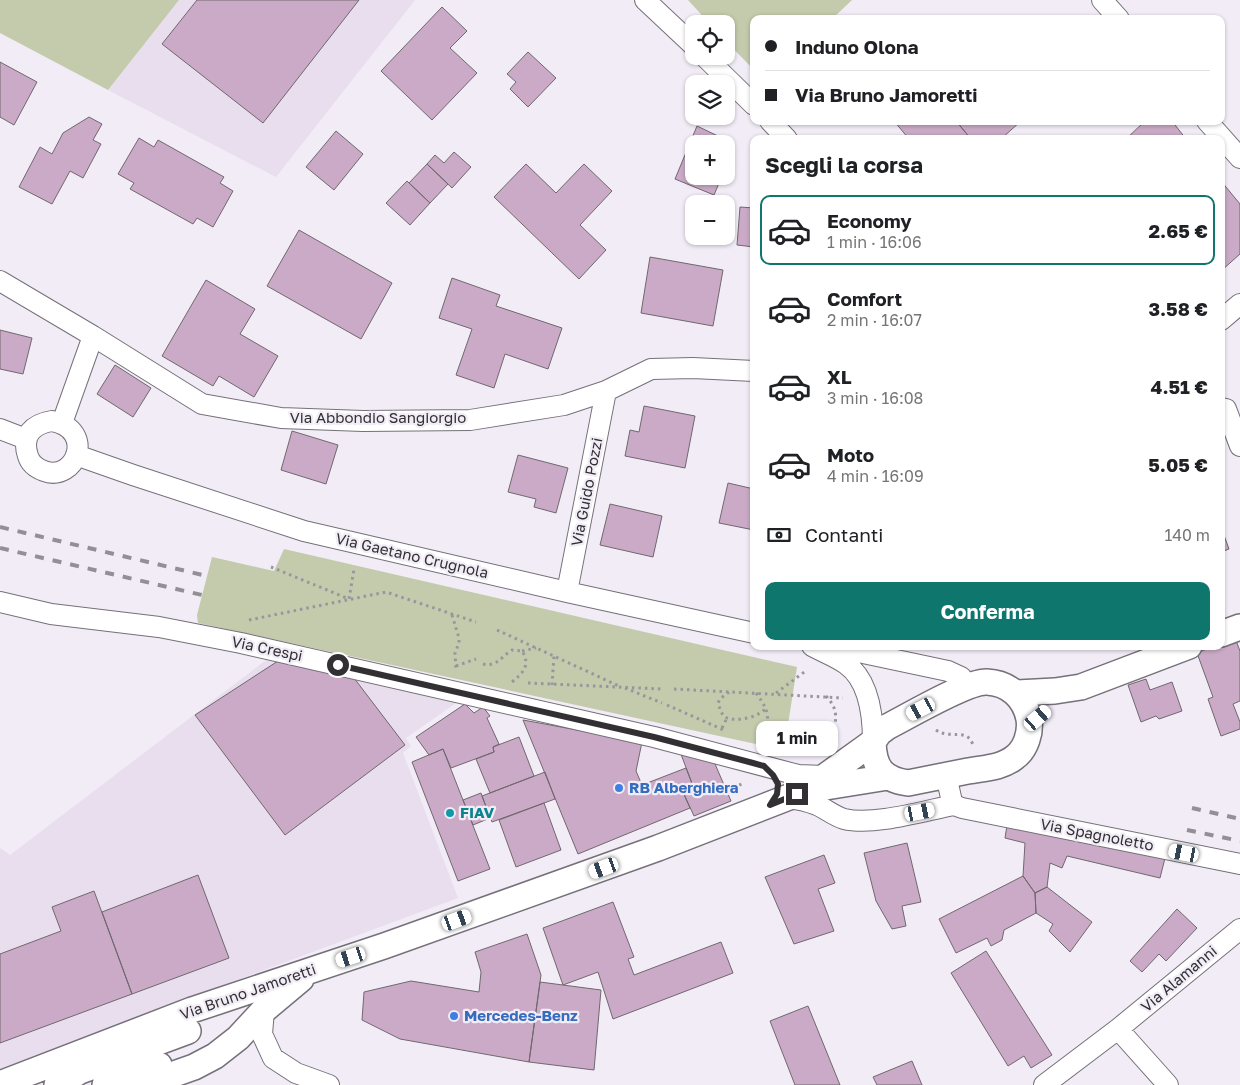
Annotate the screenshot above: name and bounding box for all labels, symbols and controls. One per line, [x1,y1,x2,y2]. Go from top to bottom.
map controls [685,15,735,245]
button: locate [685,15,735,65]
text: Induno Olona [795,35,918,58]
button: layers [685,75,735,125]
text: Via Bruno Jamoretti [795,83,978,106]
button: + [685,135,735,185]
text: Scegli la corsa [765,151,923,178]
button: − [685,195,735,245]
icon: car [767,208,812,253]
text: Economy [827,209,912,232]
text: 2.65 € [1149,219,1208,242]
text: 1 min · 16:06 [827,232,922,252]
icon: car [767,286,812,331]
text: Comfort [827,287,902,310]
text: 3.58 € [1148,297,1208,320]
text: 2 min · 16:07 [827,310,922,330]
icon: car [767,364,812,409]
text: XL [827,365,852,388]
text: 4.51 € [1151,375,1208,398]
text: 3 min · 16:08 [827,388,923,408]
street label: Via Abbondio Sangiorgio [290,408,466,426]
street label: Via Guido Pozzi [567,436,605,548]
icon: car [767,442,812,487]
text: Moto [827,443,874,466]
text: 5.05 € [1148,453,1208,476]
text: 4 min · 16:09 [827,466,924,486]
icon: cash [765,521,793,549]
text: Contanti [805,523,883,546]
text: 140 m [1164,525,1210,545]
street label: Via Gaetano Crugnola [334,529,490,581]
button: Conferma [765,582,1210,640]
street label: Via Crespi [230,632,304,664]
route start [327,654,349,676]
car [904,695,937,723]
car [1021,702,1054,734]
callout: 1 min [756,722,838,756]
text: 1 min [777,728,817,748]
place label: RB Alberghiera [629,778,739,796]
marker: RB Alberghiera [613,782,625,794]
route end [786,783,808,805]
car [903,802,936,822]
place label: FIAV [460,803,495,821]
marker: FIAV [444,807,456,819]
street label: Via Spagnoletto [1039,814,1155,854]
car [1167,843,1200,863]
car [587,856,620,880]
car [440,908,473,932]
street label: Via Alamanni [1137,941,1220,1015]
car [334,945,367,969]
street label: Via Bruno Jamoretti [177,959,318,1023]
place label: Mercedes-Benz [464,1006,578,1024]
marker: Mercedes-Benz [448,1010,460,1022]

